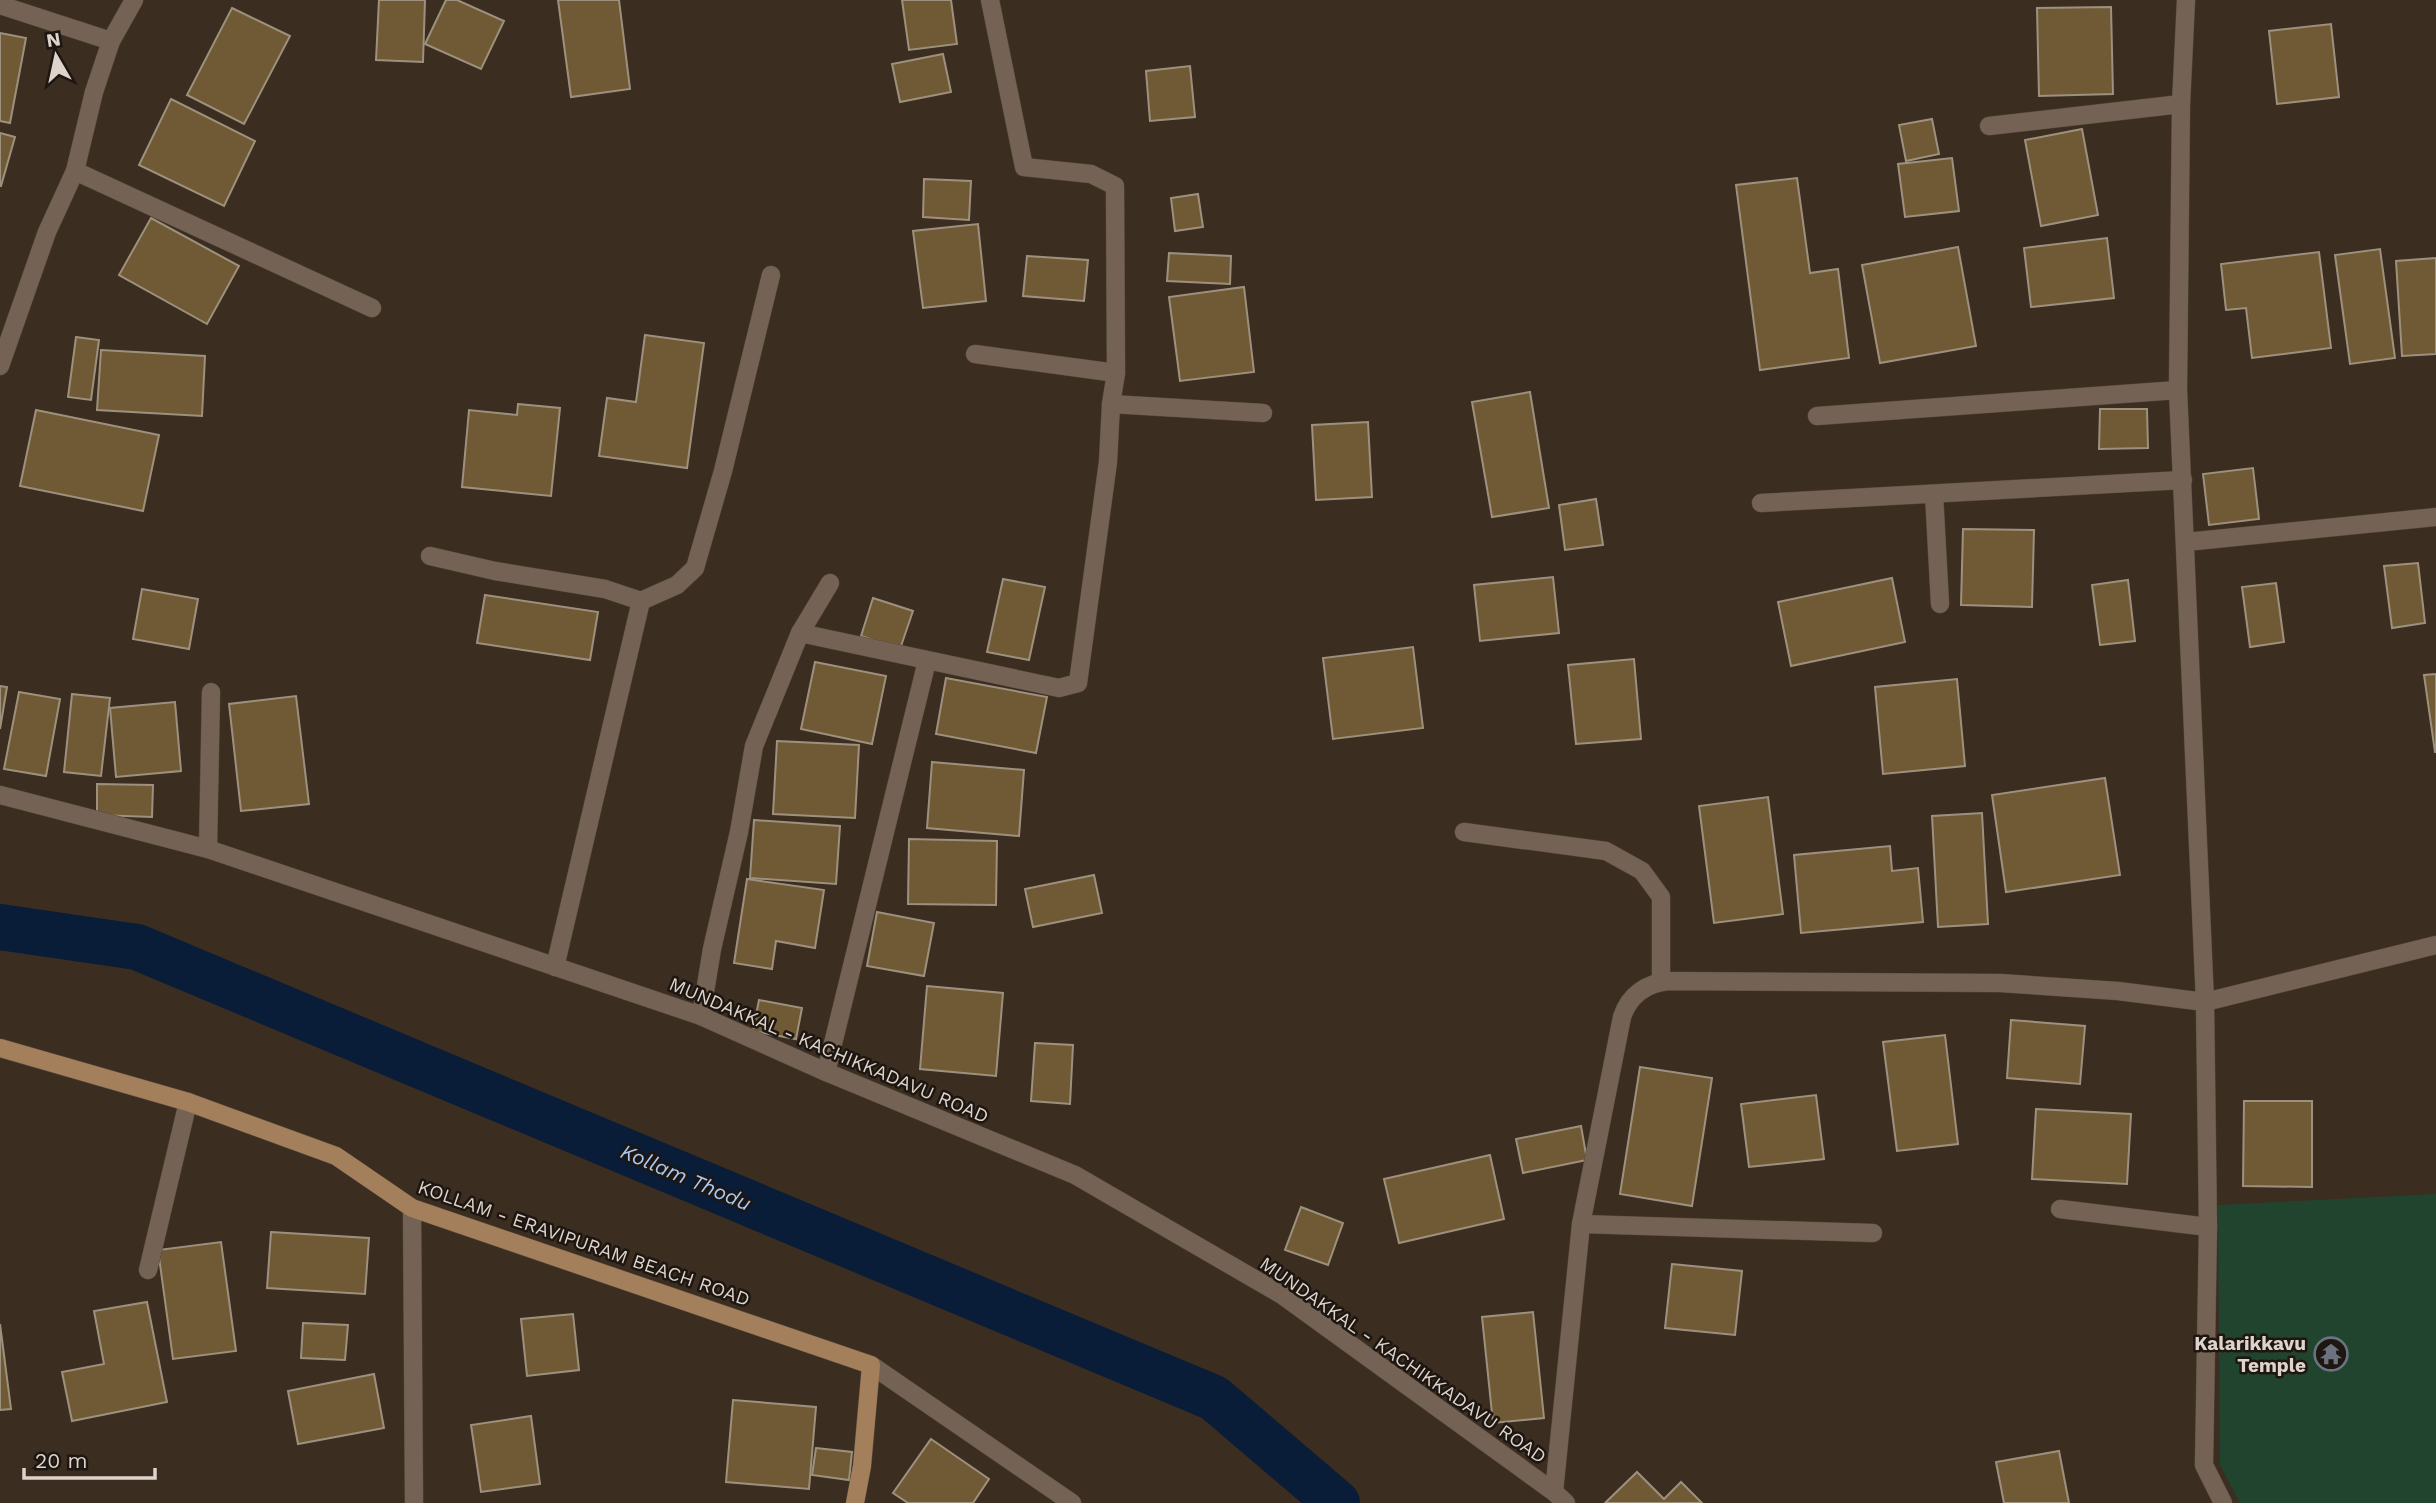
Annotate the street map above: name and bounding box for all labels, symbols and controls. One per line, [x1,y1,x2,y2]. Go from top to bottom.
north arrow [21,21,91,91]
text: N [45,27,62,52]
street label: MUNDAKKAL - KACHIKKADAVU ROAD [666,972,992,1128]
water label: Kollam Thodu [617,1138,755,1216]
street label: KOLLAM - ERAVIPURAM BEACH ROAD [415,1175,753,1311]
street label: MUNDAKKAL - KACHIKKADAVU ROAD [1255,1252,1551,1468]
place label: Kalarikkavu Temple [2194,1332,2306,1377]
temple icon: Kalarikkavu Temple [2312,1335,2350,1373]
scale bar [24,1436,156,1480]
text: 20 m [35,1448,87,1473]

